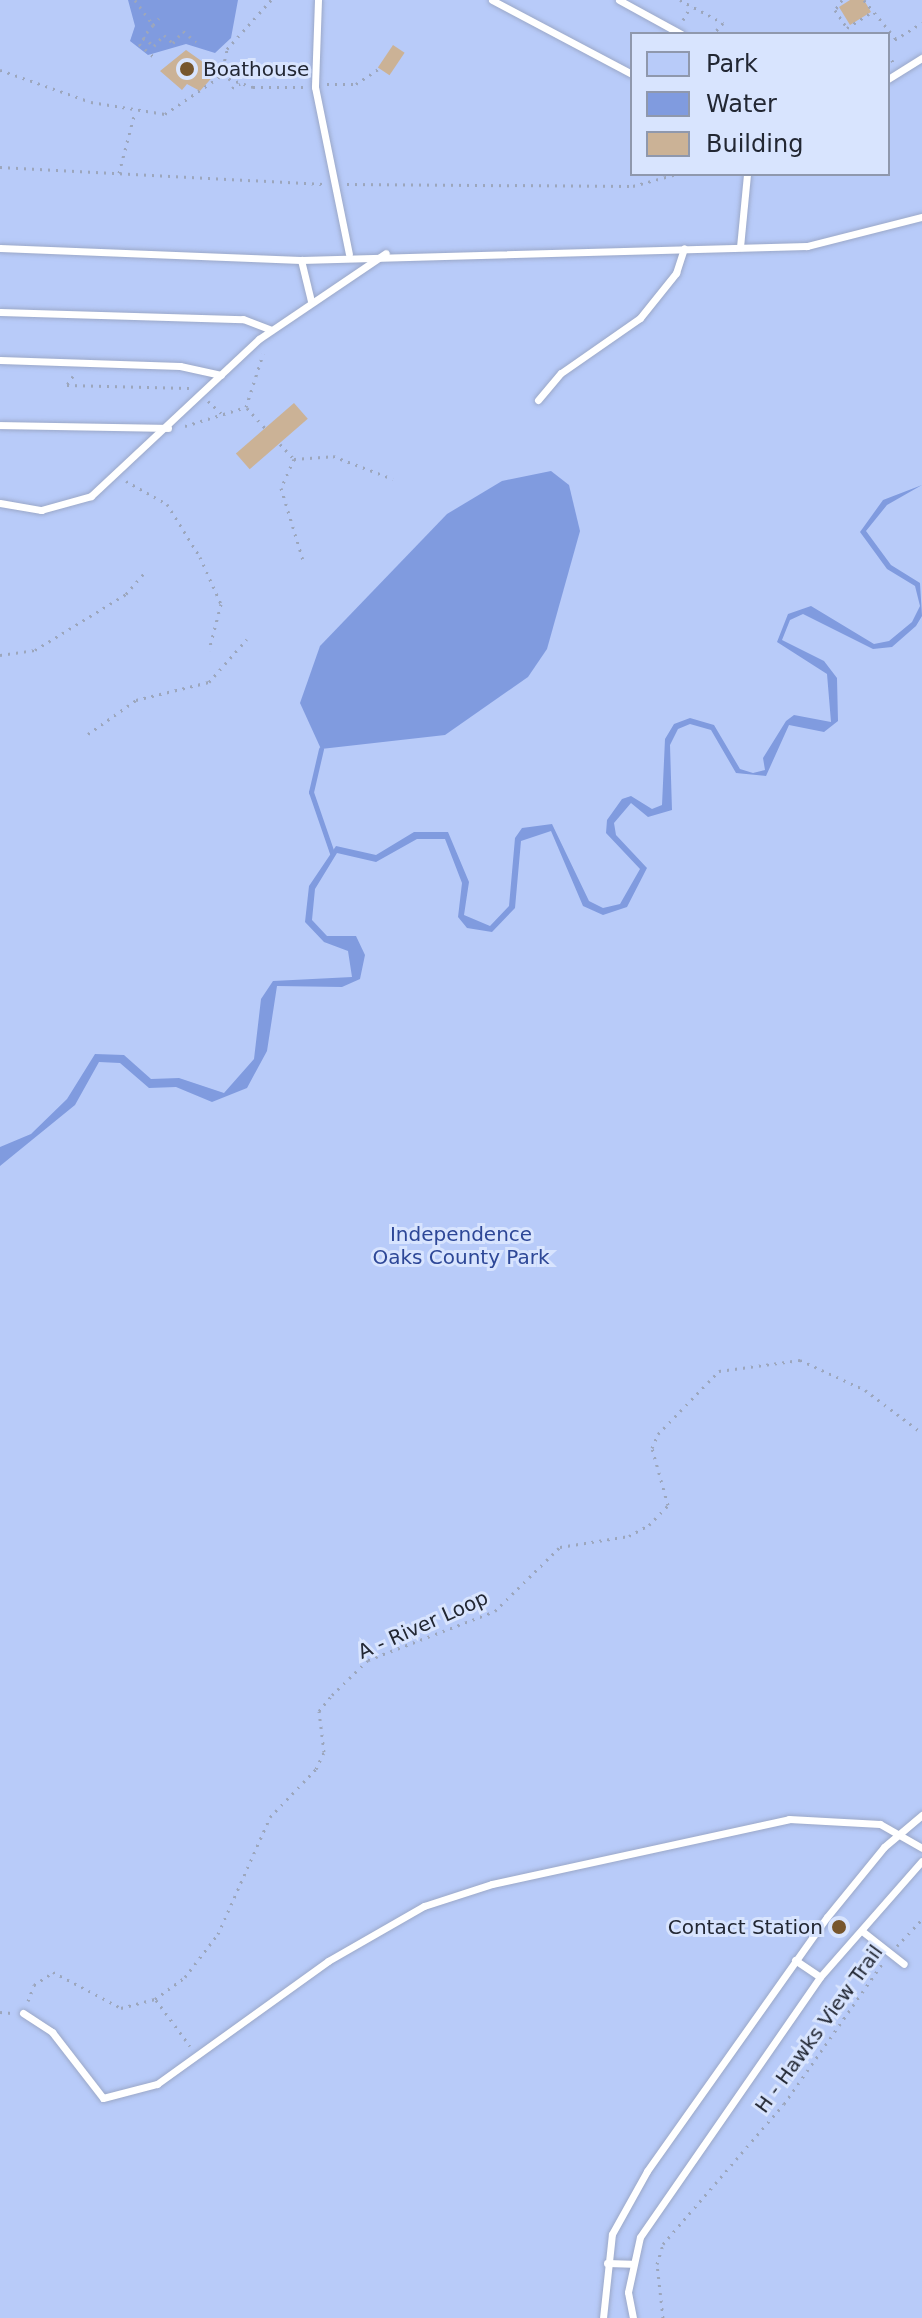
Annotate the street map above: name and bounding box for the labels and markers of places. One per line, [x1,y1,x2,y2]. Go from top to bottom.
place label: Boathouse [203,57,309,81]
marker: Boathouse [178,60,196,78]
place label: Contact Station [668,1915,823,1939]
marker: Contact Station [830,1918,848,1936]

